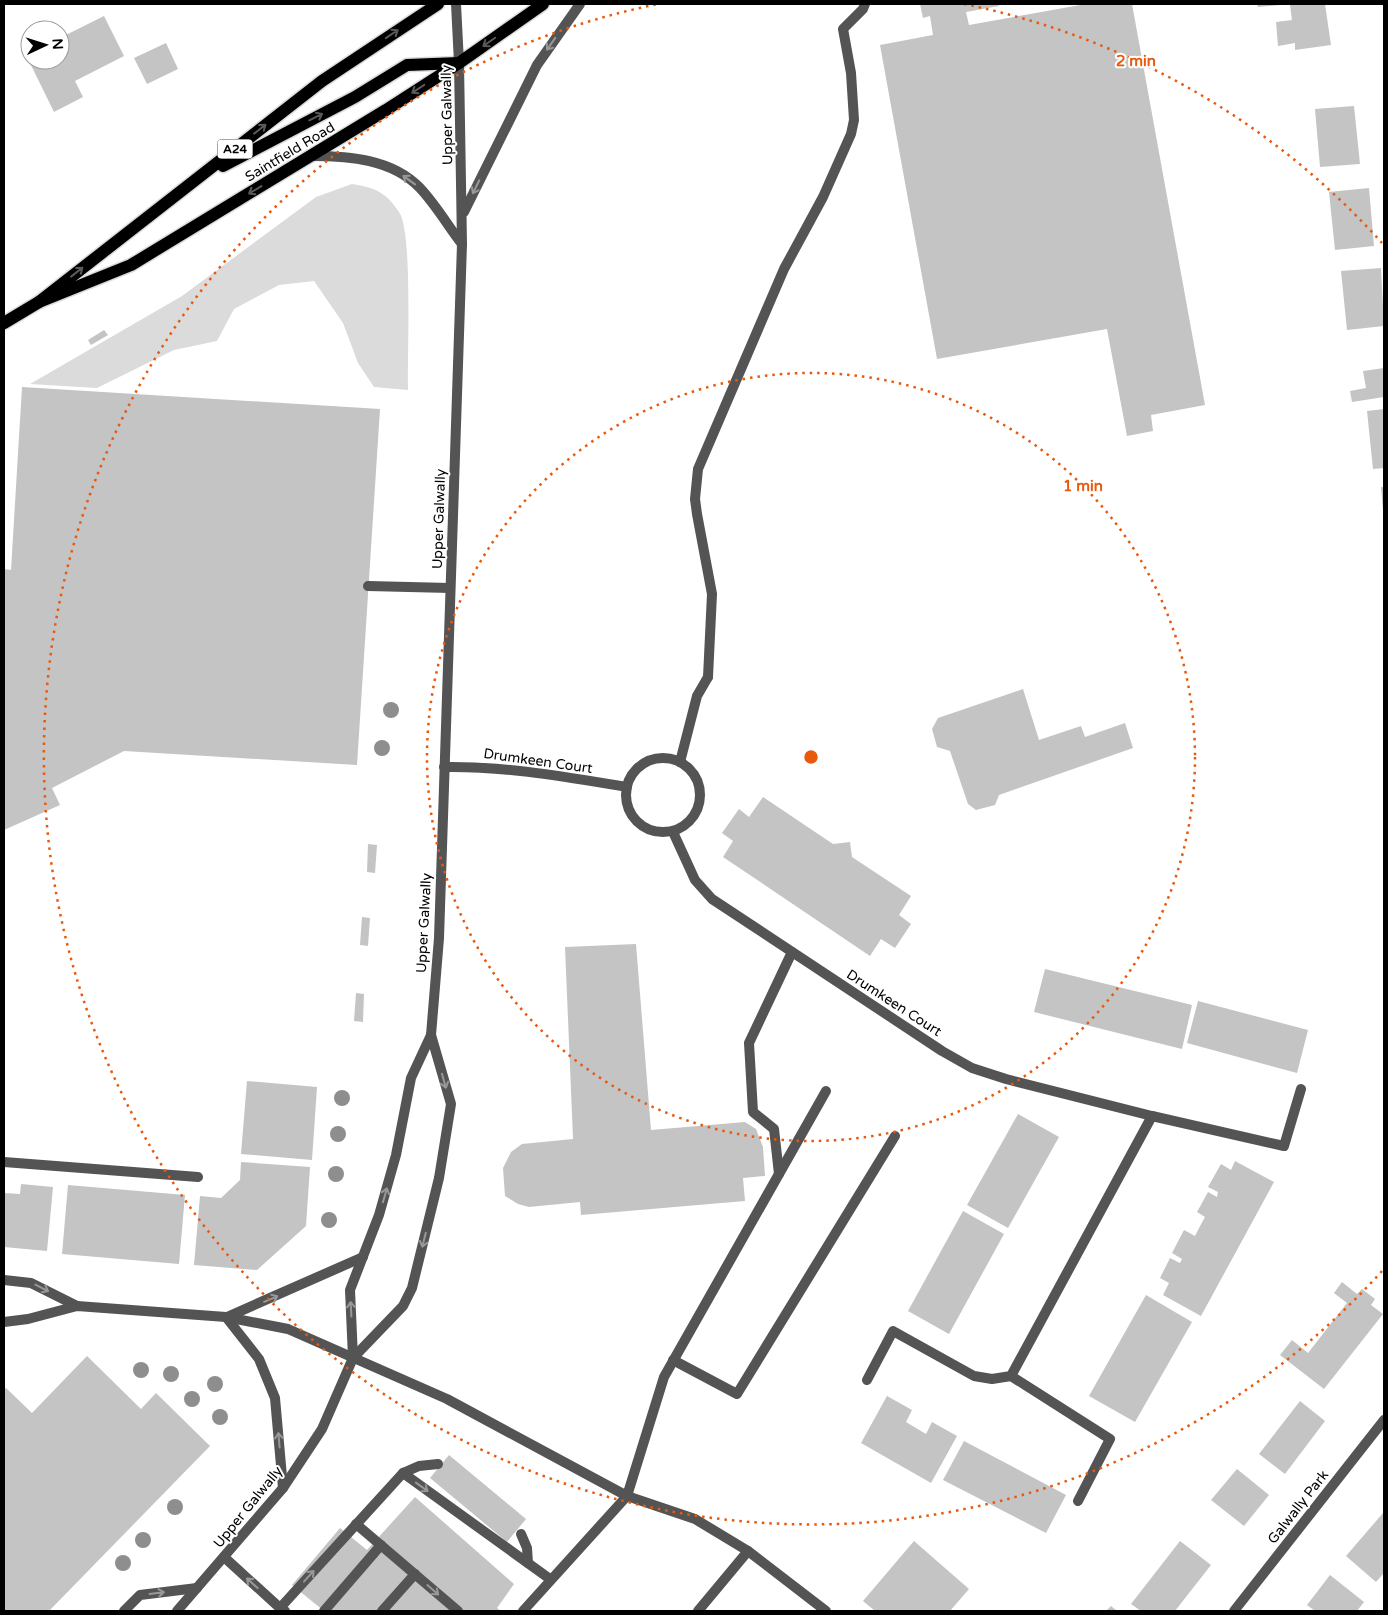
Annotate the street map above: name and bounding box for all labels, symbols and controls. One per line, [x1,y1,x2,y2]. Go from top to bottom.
north arrow [20,20,70,70]
one-way arrow [385,29,399,39]
one-way arrow [546,36,556,50]
one-way arrow [482,37,496,47]
text: N [49,38,66,50]
text: 2 min [1116,52,1156,70]
street label: Upper Galwally [438,64,456,165]
one-way arrow [412,85,426,95]
one-way arrow [308,112,323,121]
street label: Saintfield Road [242,119,338,185]
one-way arrow [254,124,267,135]
road number: A24 [218,140,252,158]
one-way arrow [402,175,416,185]
one-way arrow [471,179,480,194]
one-way arrow [248,186,262,196]
one-way arrow [70,267,84,277]
street label: Upper Galwally [429,468,449,569]
text: 1 min [1063,477,1103,495]
street label: Drumkeen Court [482,745,594,777]
centre of rings [802,748,820,766]
street label: Upper Galwally [413,872,435,974]
street label: Drumkeen Court [843,966,945,1040]
one-way arrow [440,1073,450,1089]
one-way arrow [381,1187,390,1203]
one-way arrow [419,1232,428,1248]
one-way arrow [34,1284,49,1293]
one-way arrow [263,1293,278,1303]
one-way arrow [346,1301,355,1317]
one-way arrow [274,1432,284,1448]
street label: Upper Galwally [210,1462,286,1551]
street label: Galwally Park [1264,1466,1332,1547]
one-way arrow [415,1482,429,1492]
one-way arrow [304,1569,315,1582]
one-way arrow [245,1577,258,1589]
one-way arrow [427,1584,440,1596]
one-way arrow [149,1588,165,1598]

